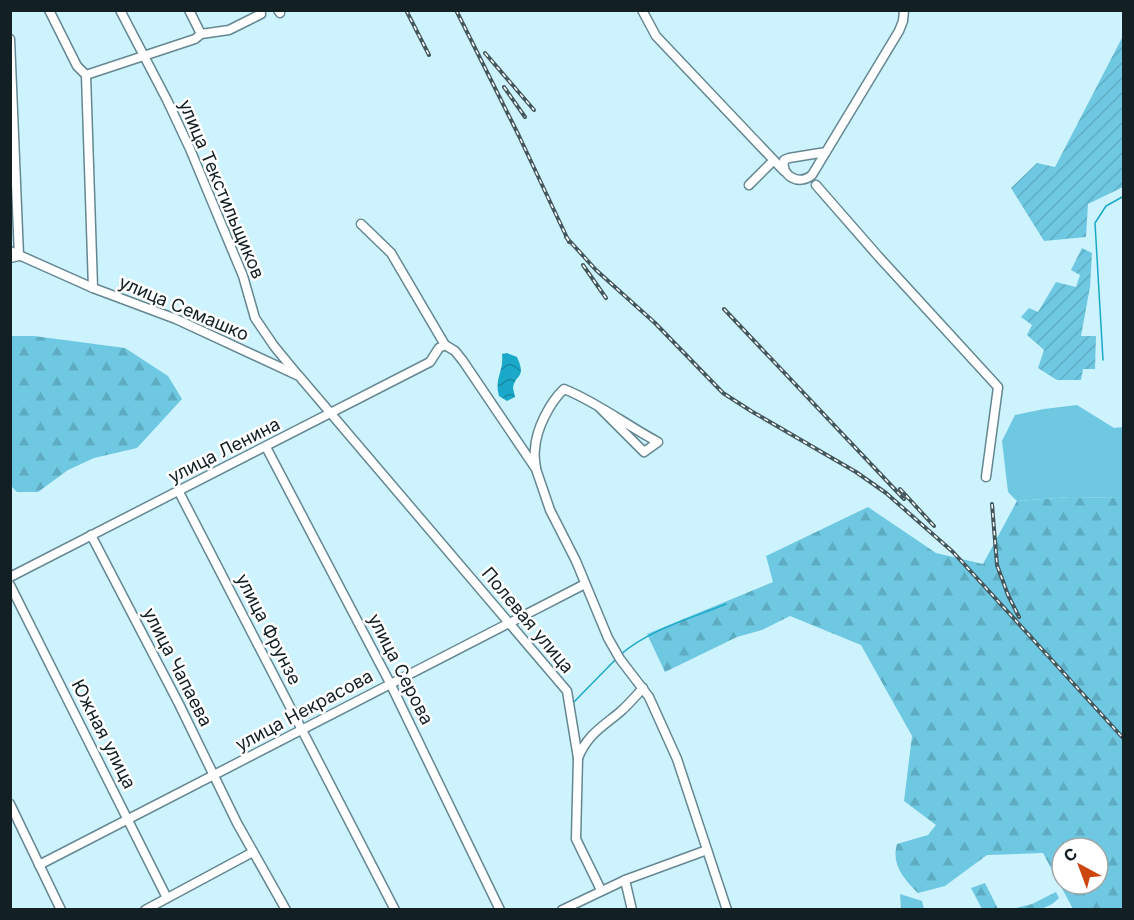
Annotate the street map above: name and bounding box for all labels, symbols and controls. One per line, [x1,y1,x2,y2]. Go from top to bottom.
street label: улица Текстильщиков [175,96,269,282]
street label: улица Семашко [116,271,252,345]
street label: улица Ленина [165,413,283,487]
street label: Полевая улица [478,563,578,677]
street label: улица Фрунзе [232,570,306,688]
street label: улица Чапаева [139,604,217,730]
street label: улица Серова [364,610,438,728]
street label: улица Некрасова [232,665,376,755]
street label: Южная улица [67,676,141,792]
north arrow [1050,836,1110,896]
text: С [1059,843,1081,866]

